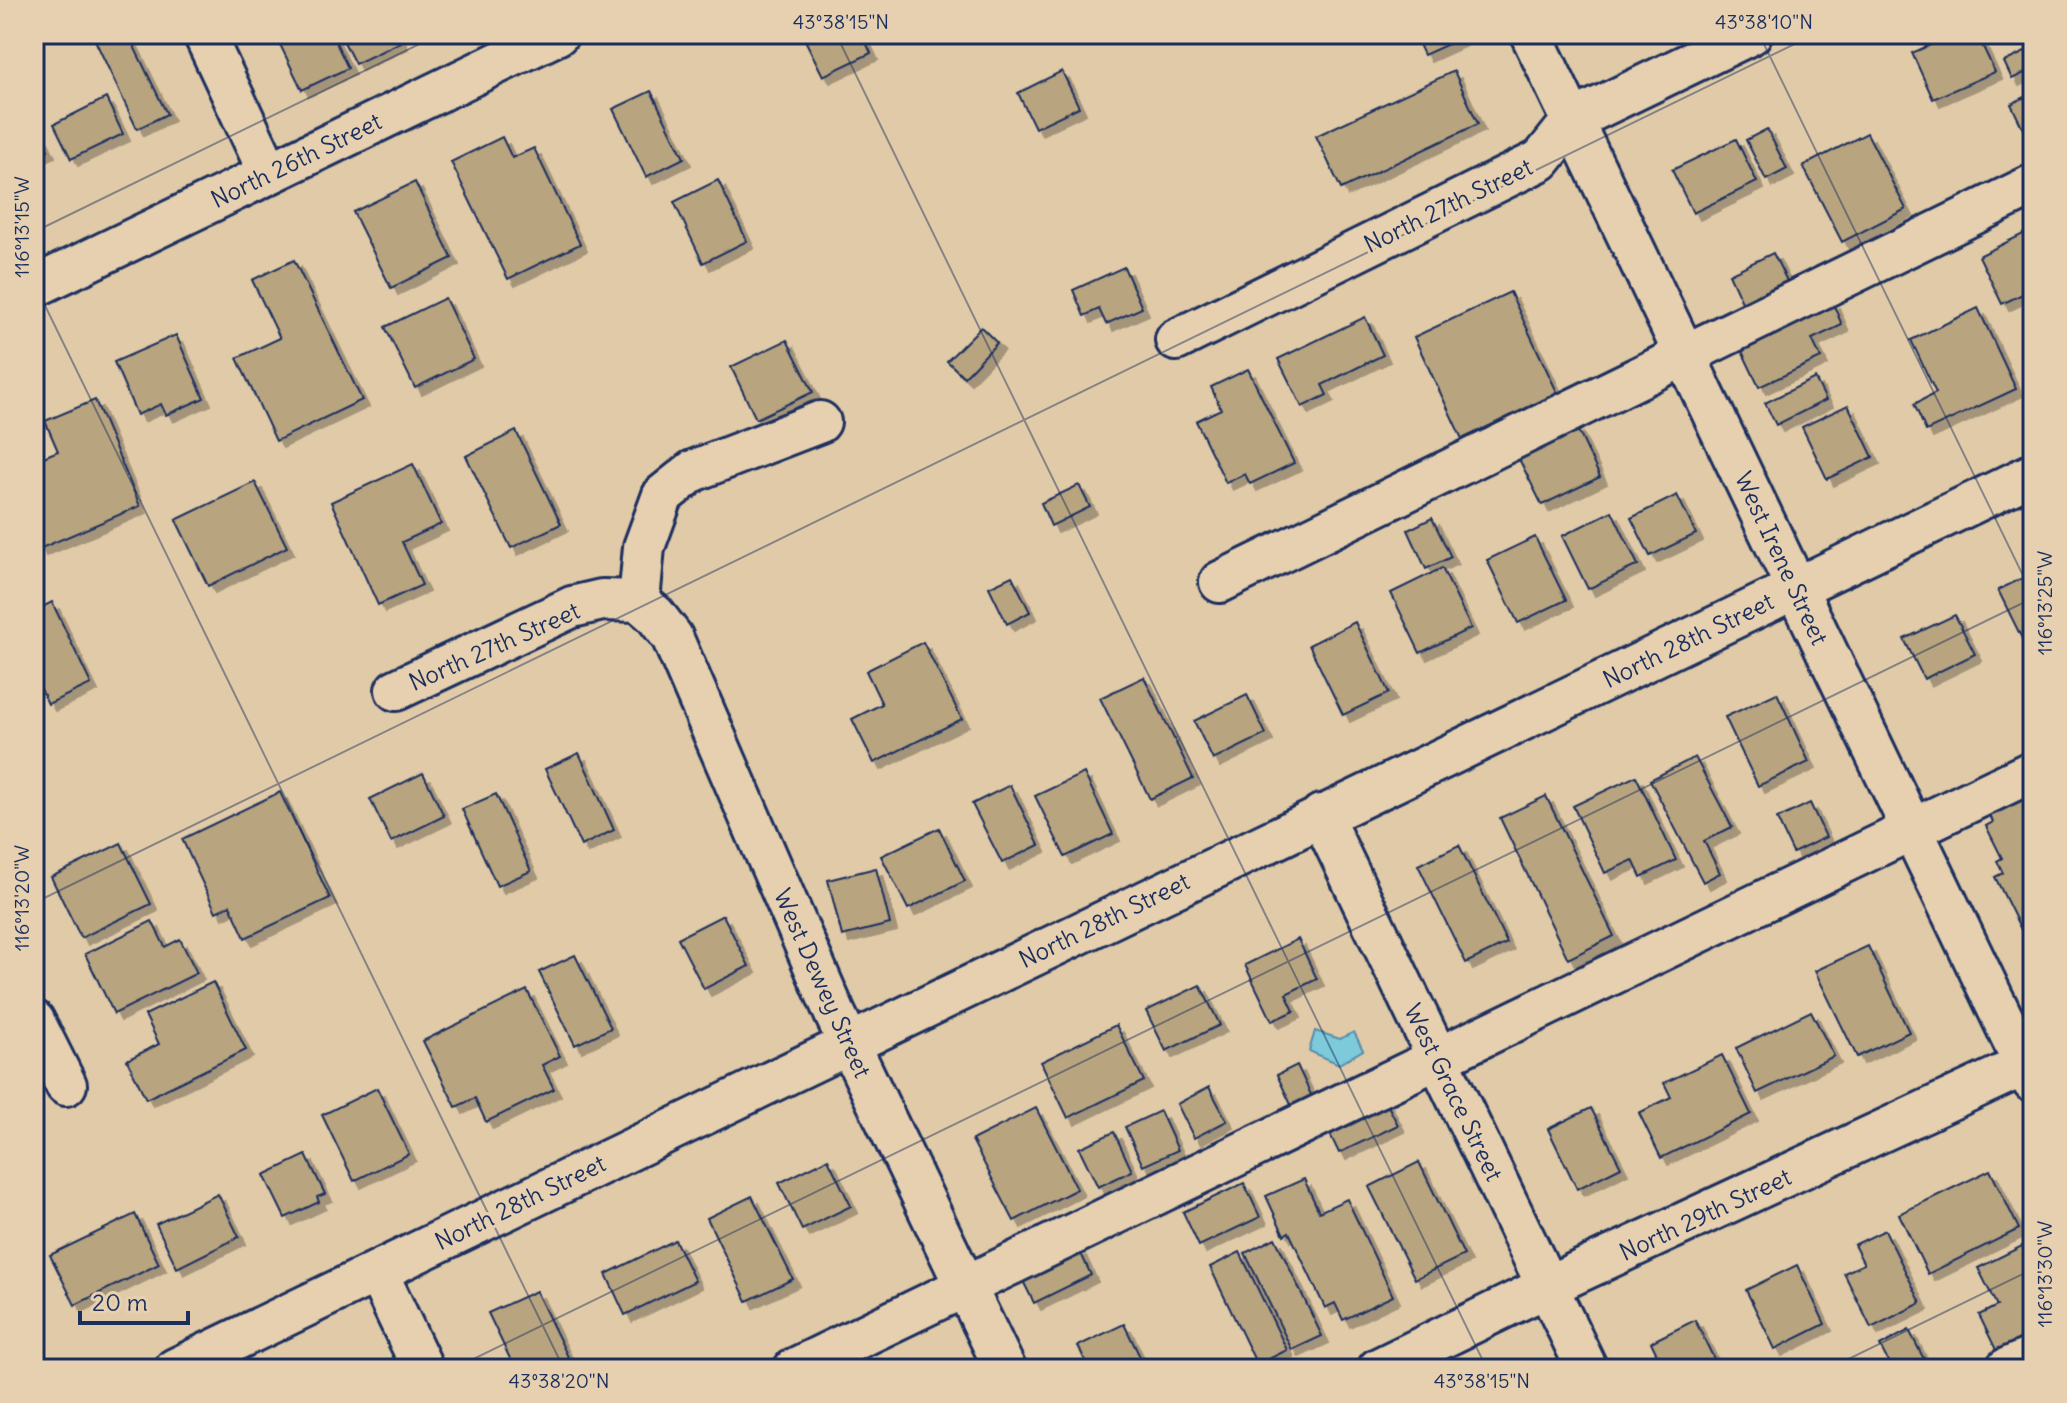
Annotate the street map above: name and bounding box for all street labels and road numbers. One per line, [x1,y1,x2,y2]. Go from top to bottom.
street label: North 26th Street [206,106,386,214]
street label: North 27th Street [1359,151,1537,259]
street label: West Irene Street [1729,467,1835,649]
street label: North 28th Street [1598,586,1778,694]
street label: North 27th Street [404,595,584,697]
street label: North 28th Street [1014,866,1194,974]
street label: West Dewey Street [768,884,878,1082]
street label: West Grace Street [1398,998,1510,1186]
street label: North 28th Street [430,1148,610,1256]
street label: North 29th Street [1614,1161,1796,1267]

